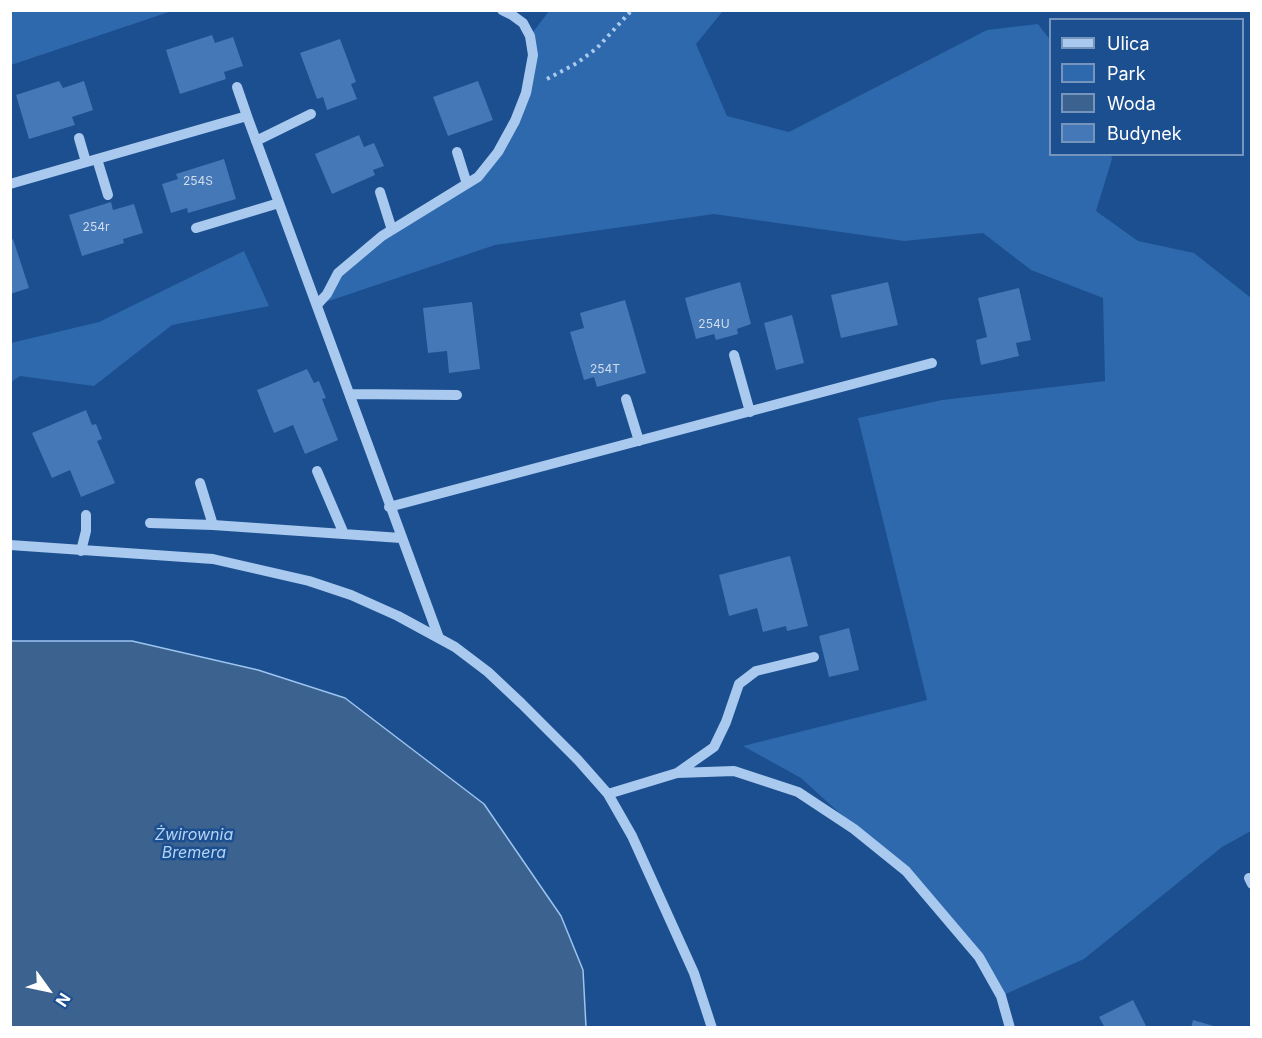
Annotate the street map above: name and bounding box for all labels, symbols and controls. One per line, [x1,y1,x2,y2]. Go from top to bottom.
legend [1049,18,1244,156]
text: Ulica [1107,33,1150,54]
text: Park [1107,63,1146,84]
text: Woda [1107,93,1156,114]
text: Budynek [1107,123,1182,144]
house number: 254S [183,174,213,188]
house number: 254r [83,220,109,234]
house number: 254U [698,317,730,331]
house number: 254T [590,362,620,376]
water label: Żwirownia Bremera [155,825,233,863]
north arrow [18,960,78,1020]
text: N [51,989,75,1010]

